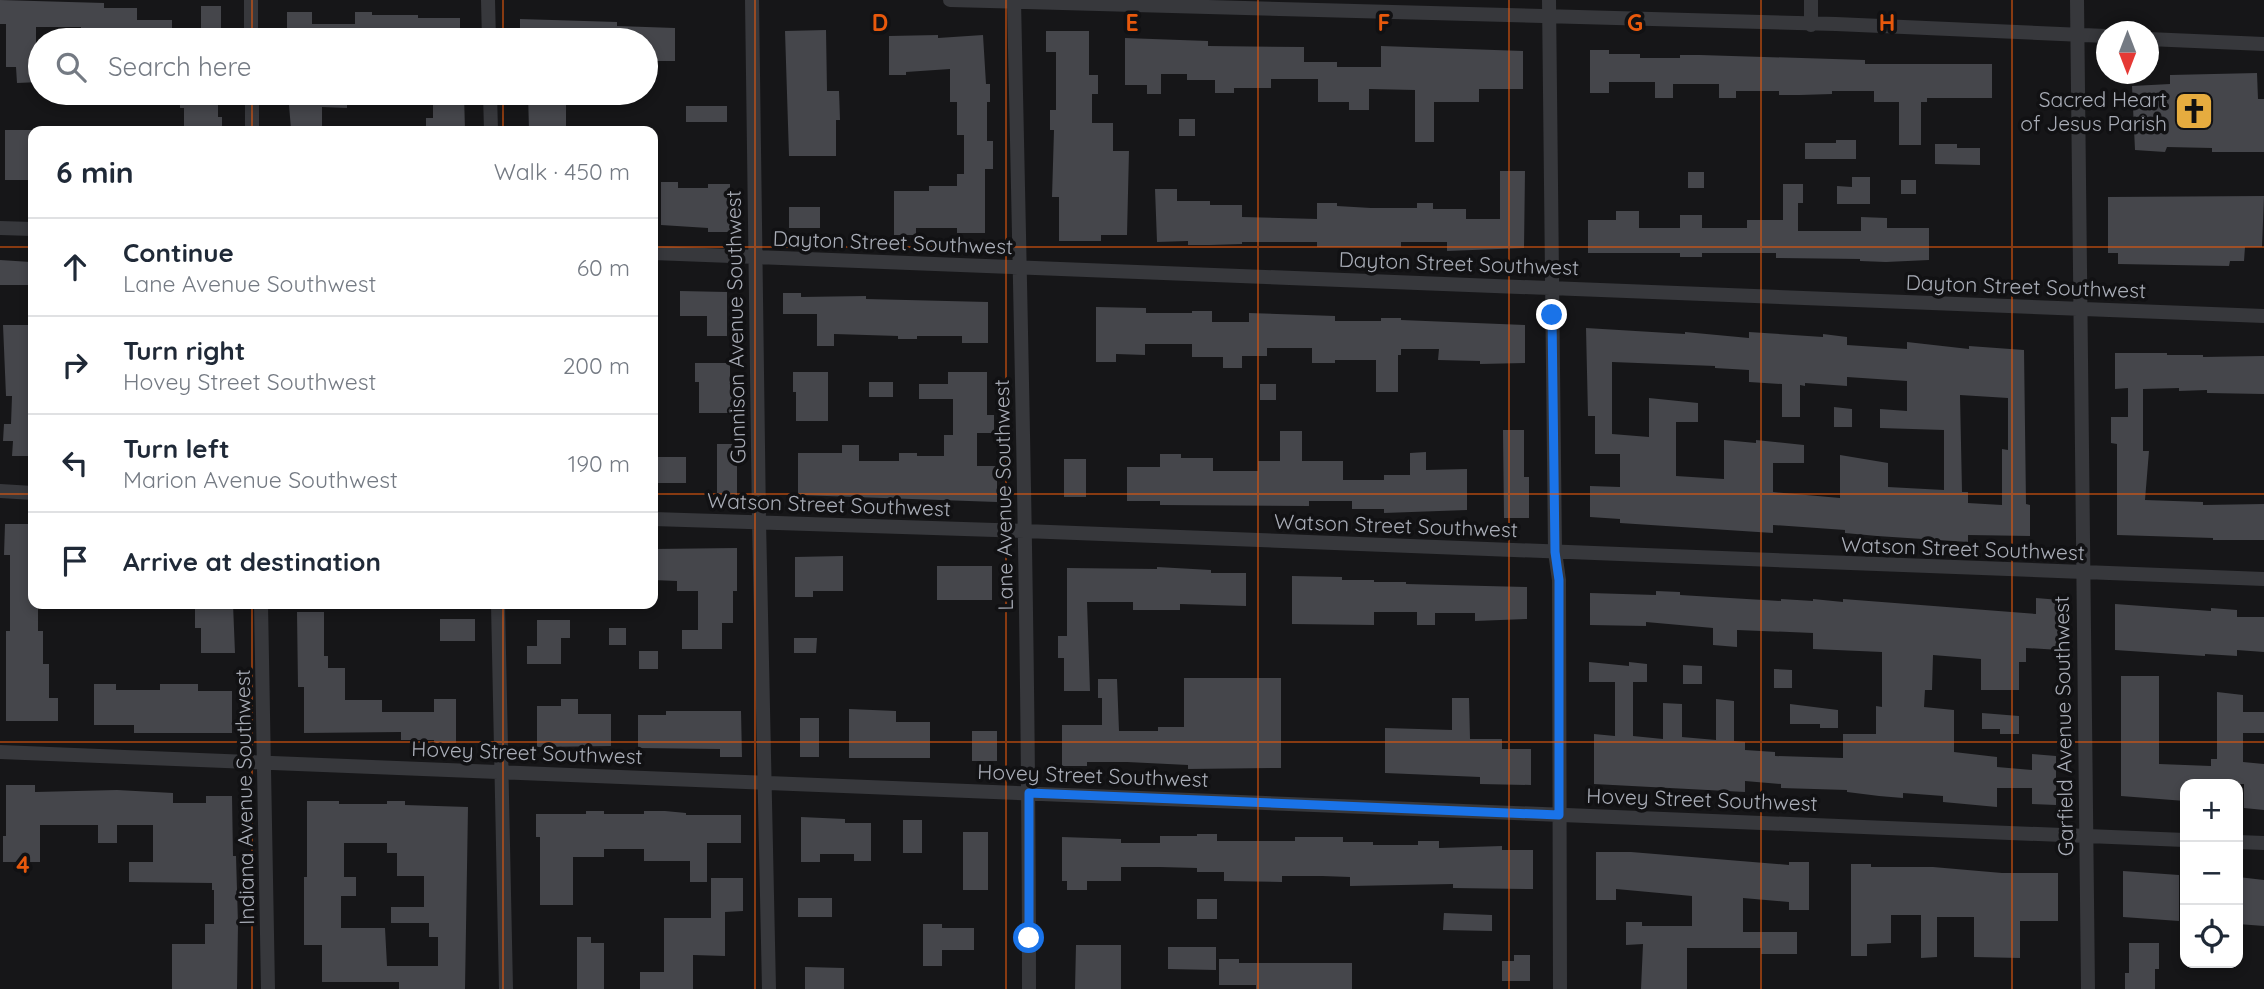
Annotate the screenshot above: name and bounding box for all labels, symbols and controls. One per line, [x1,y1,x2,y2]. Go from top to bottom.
text: D [872,8,888,37]
text: E [1125,8,1139,37]
text: F [1378,8,1390,37]
text: G [1627,8,1643,37]
text: H [1879,8,1895,37]
north arrow [2096,21,2159,84]
search box [28,28,658,105]
icon: search [52,48,90,86]
text: Search here [108,50,252,83]
place label: Sacred Heart of Jesus Parish [2020,86,2167,136]
church icon: Sacred Heart of Jesus Parish [2173,90,2215,132]
text: 6 min [56,153,134,191]
text: Walk · 450 m [494,157,630,186]
street label: Gunnison Avenue Southwest [720,190,750,464]
street label: Dayton Street Southwest [772,225,1014,259]
text: Continue [123,236,234,269]
street label: Dayton Street Southwest [1338,246,1580,280]
icon: ahead [56,248,94,286]
text: 60 m [577,253,630,282]
text: Lane Avenue Southwest [123,269,376,298]
street label: Dayton Street Southwest [1905,269,2147,303]
route end [1536,299,1567,330]
text: Turn right [123,334,245,367]
icon: right [56,346,94,384]
text: 200 m [563,351,630,380]
text: Hovey Street Southwest [123,367,376,396]
street label: Lane Avenue Southwest [988,379,1018,611]
text: Turn left [123,432,230,465]
icon: left [56,444,94,482]
text: 190 m [568,449,630,478]
text: Marion Avenue Southwest [123,465,398,494]
street label: Watson Street Southwest [707,487,951,521]
street label: Watson Street Southwest [1274,508,1518,542]
street label: Watson Street Southwest [1841,531,2085,565]
icon: arrive [56,542,94,580]
text: Arrive at destination [123,545,381,578]
street label: Garfield Avenue Southwest [2048,596,2078,856]
street label: Indiana Avenue Southwest [229,669,259,925]
street label: Hovey Street Southwest [411,735,643,769]
street label: Hovey Street Southwest [977,758,1209,792]
map controls [2180,779,2243,968]
button: + [2180,779,2243,842]
street label: Hovey Street Southwest [1586,782,1818,816]
button: − [2180,842,2243,905]
text: 4 [16,850,30,879]
button: locate [2180,905,2243,968]
route start [1013,922,1044,953]

